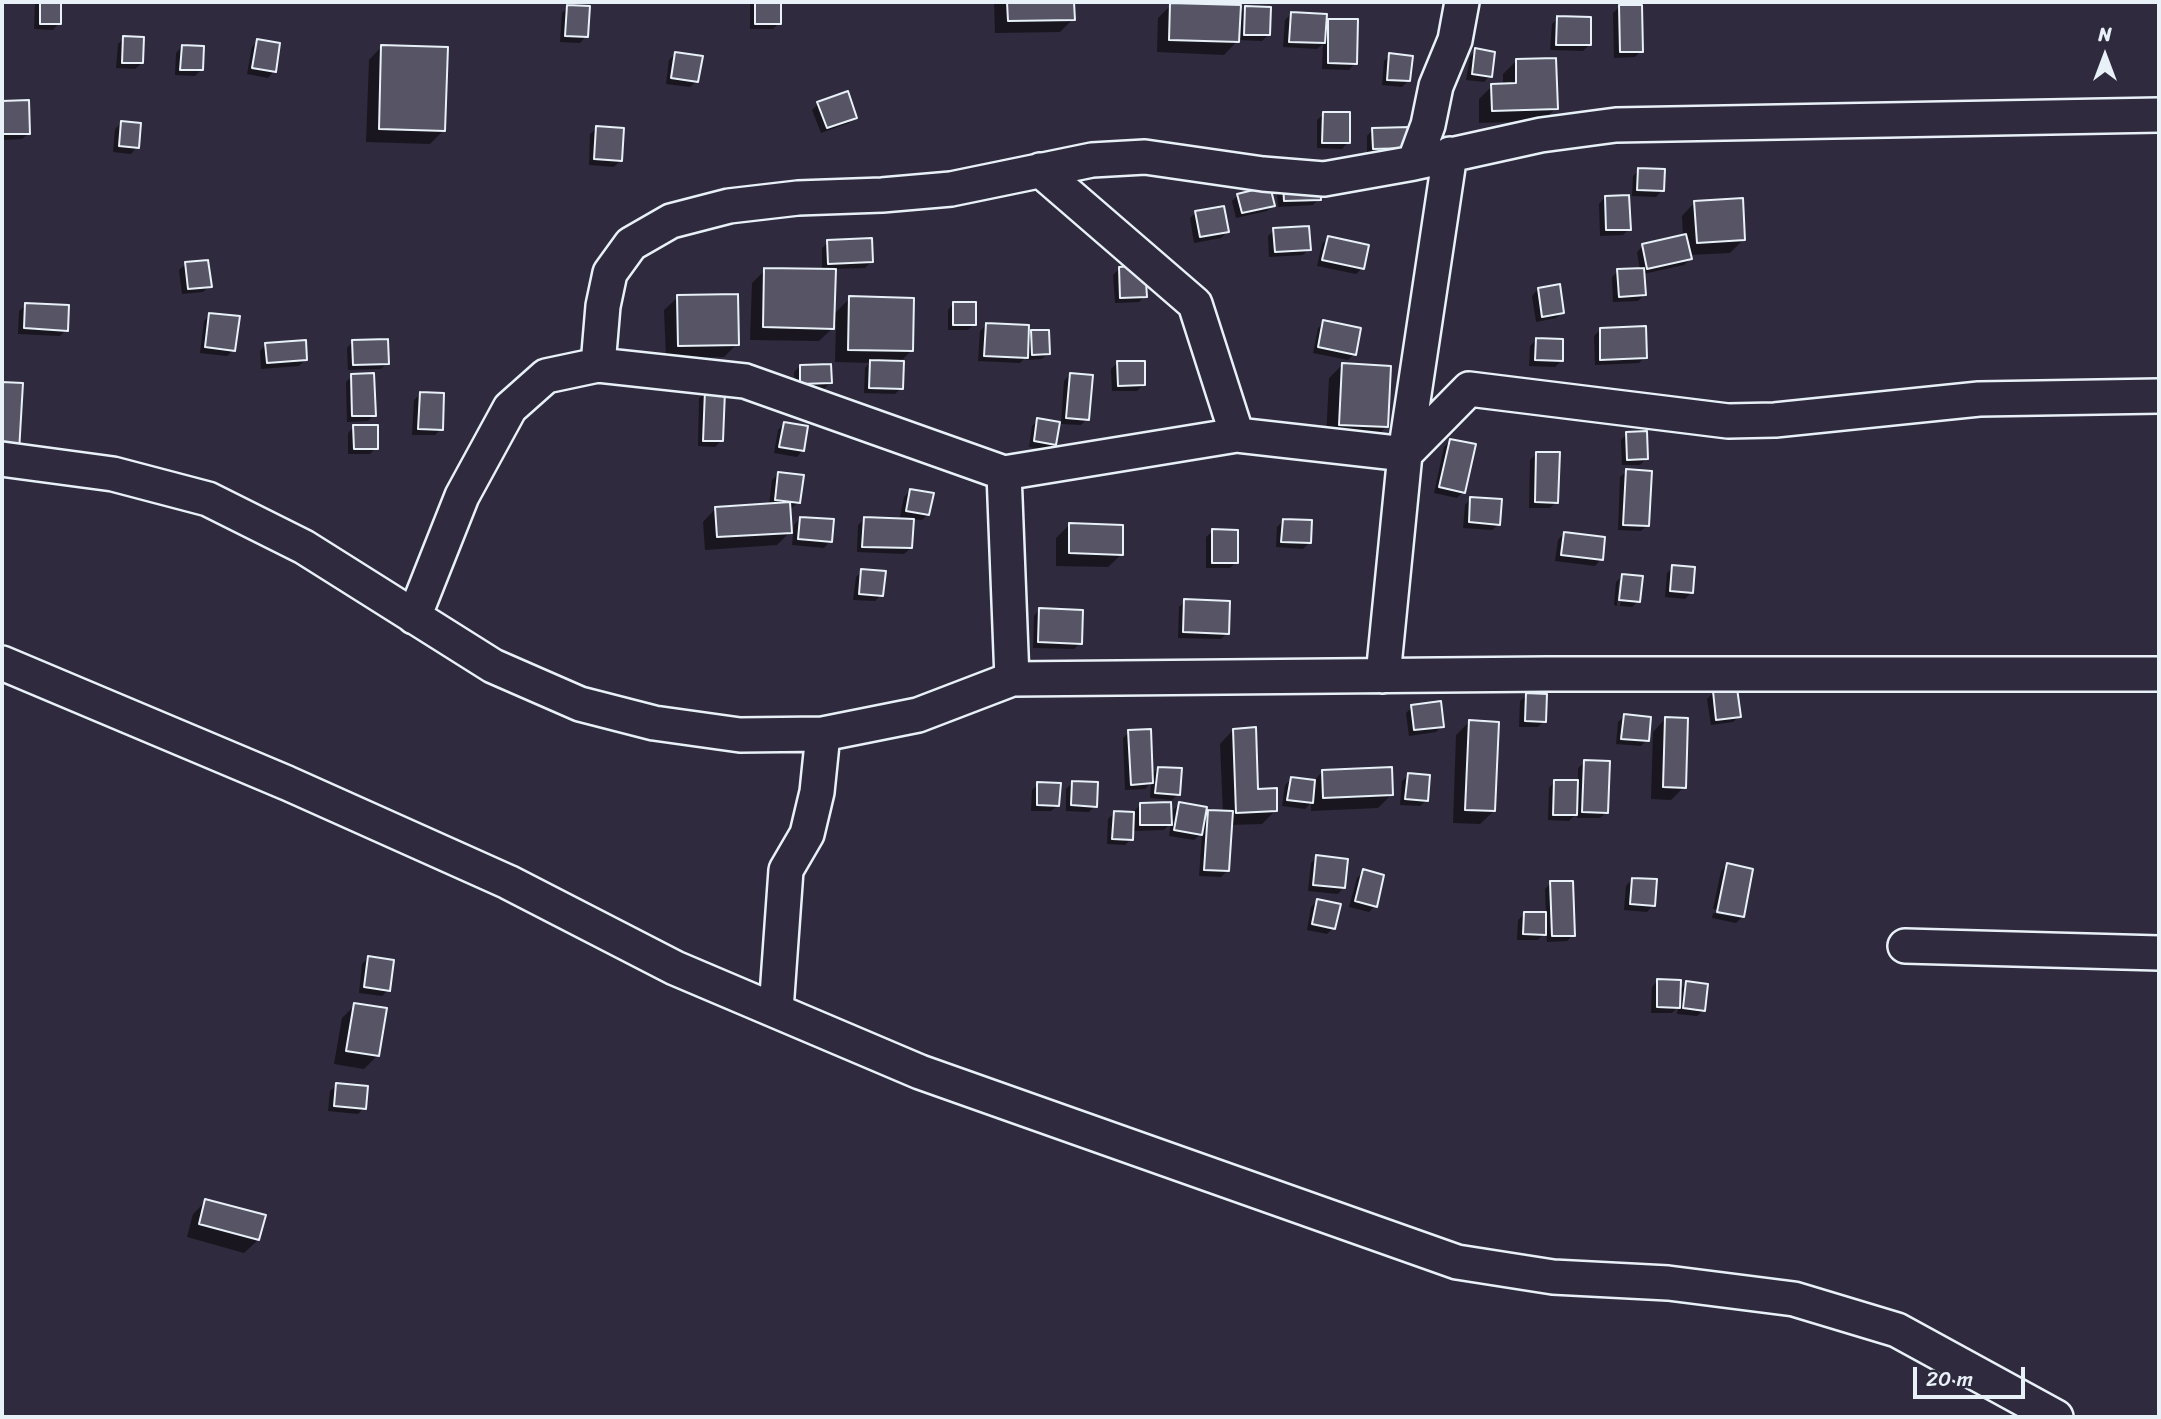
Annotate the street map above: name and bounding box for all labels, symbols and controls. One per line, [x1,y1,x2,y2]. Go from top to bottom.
text: N [2098,18,2112,51]
north arrow [2070,21,2140,91]
scale bar [1916,1352,2028,1396]
text: 20 m [1926,1360,1973,1398]

